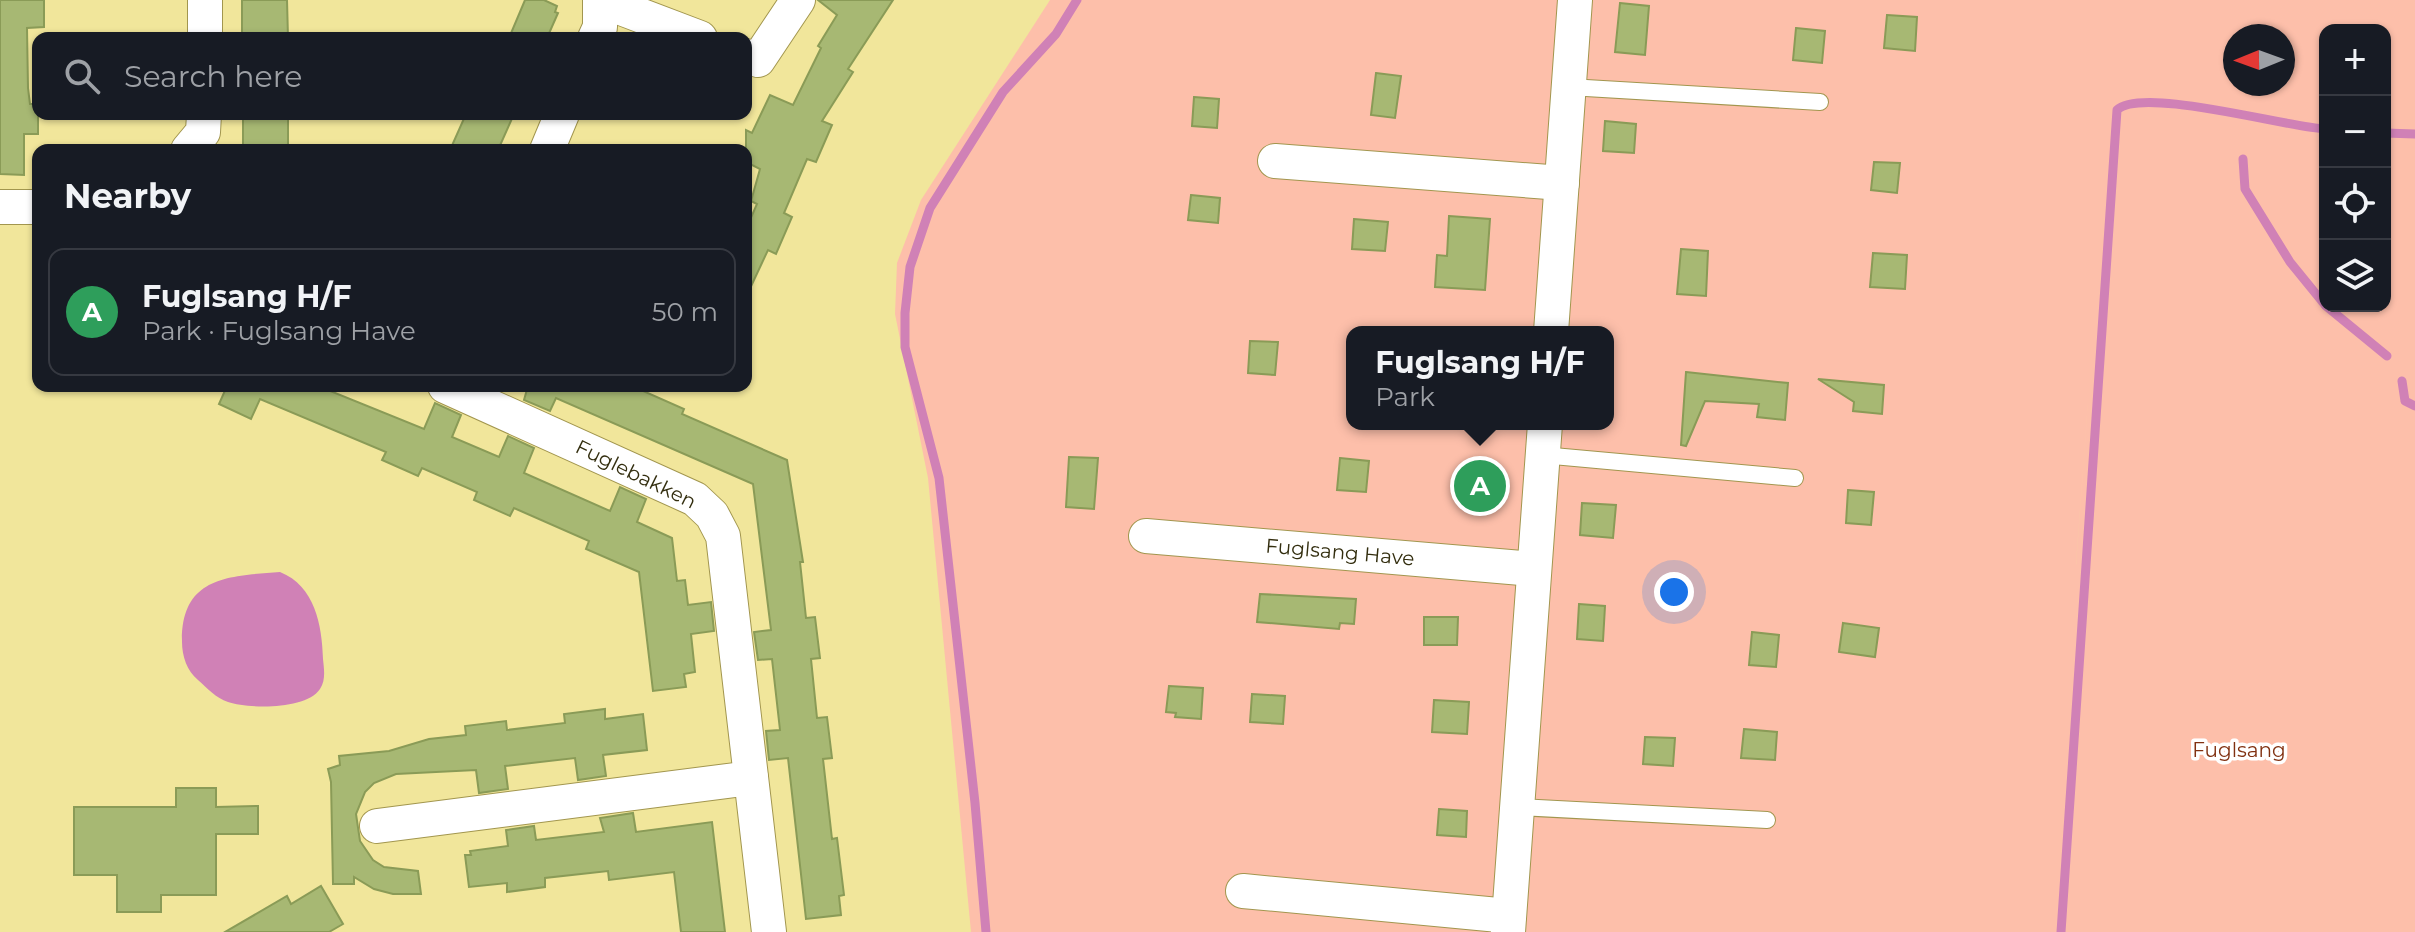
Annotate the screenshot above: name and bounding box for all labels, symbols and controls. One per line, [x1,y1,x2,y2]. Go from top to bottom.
north arrow [2223,24,2295,96]
map controls [2319,24,2391,312]
button: + [2319,24,2391,96]
search box [32,32,752,120]
icon: search [60,54,104,98]
text: Search here [124,58,302,95]
button: − [2319,96,2391,168]
button: locate [2319,168,2391,240]
text: Nearby [64,175,191,217]
button: layers [2319,240,2391,312]
text: Fuglsang H/F [142,278,351,315]
text: A [82,296,102,328]
text: 50 m [652,296,718,328]
text: Park · Fuglsang Have [142,315,416,347]
popup [1346,326,1614,430]
text: Fuglsang H/F [1375,344,1585,381]
text: Park [1375,381,1435,413]
street label: Fuglebakken [572,434,700,514]
pin: A [1454,456,1506,516]
street label: Fuglsang Have [1265,534,1415,570]
your location [1654,572,1694,612]
park label: Fuglsang [2192,738,2286,762]

